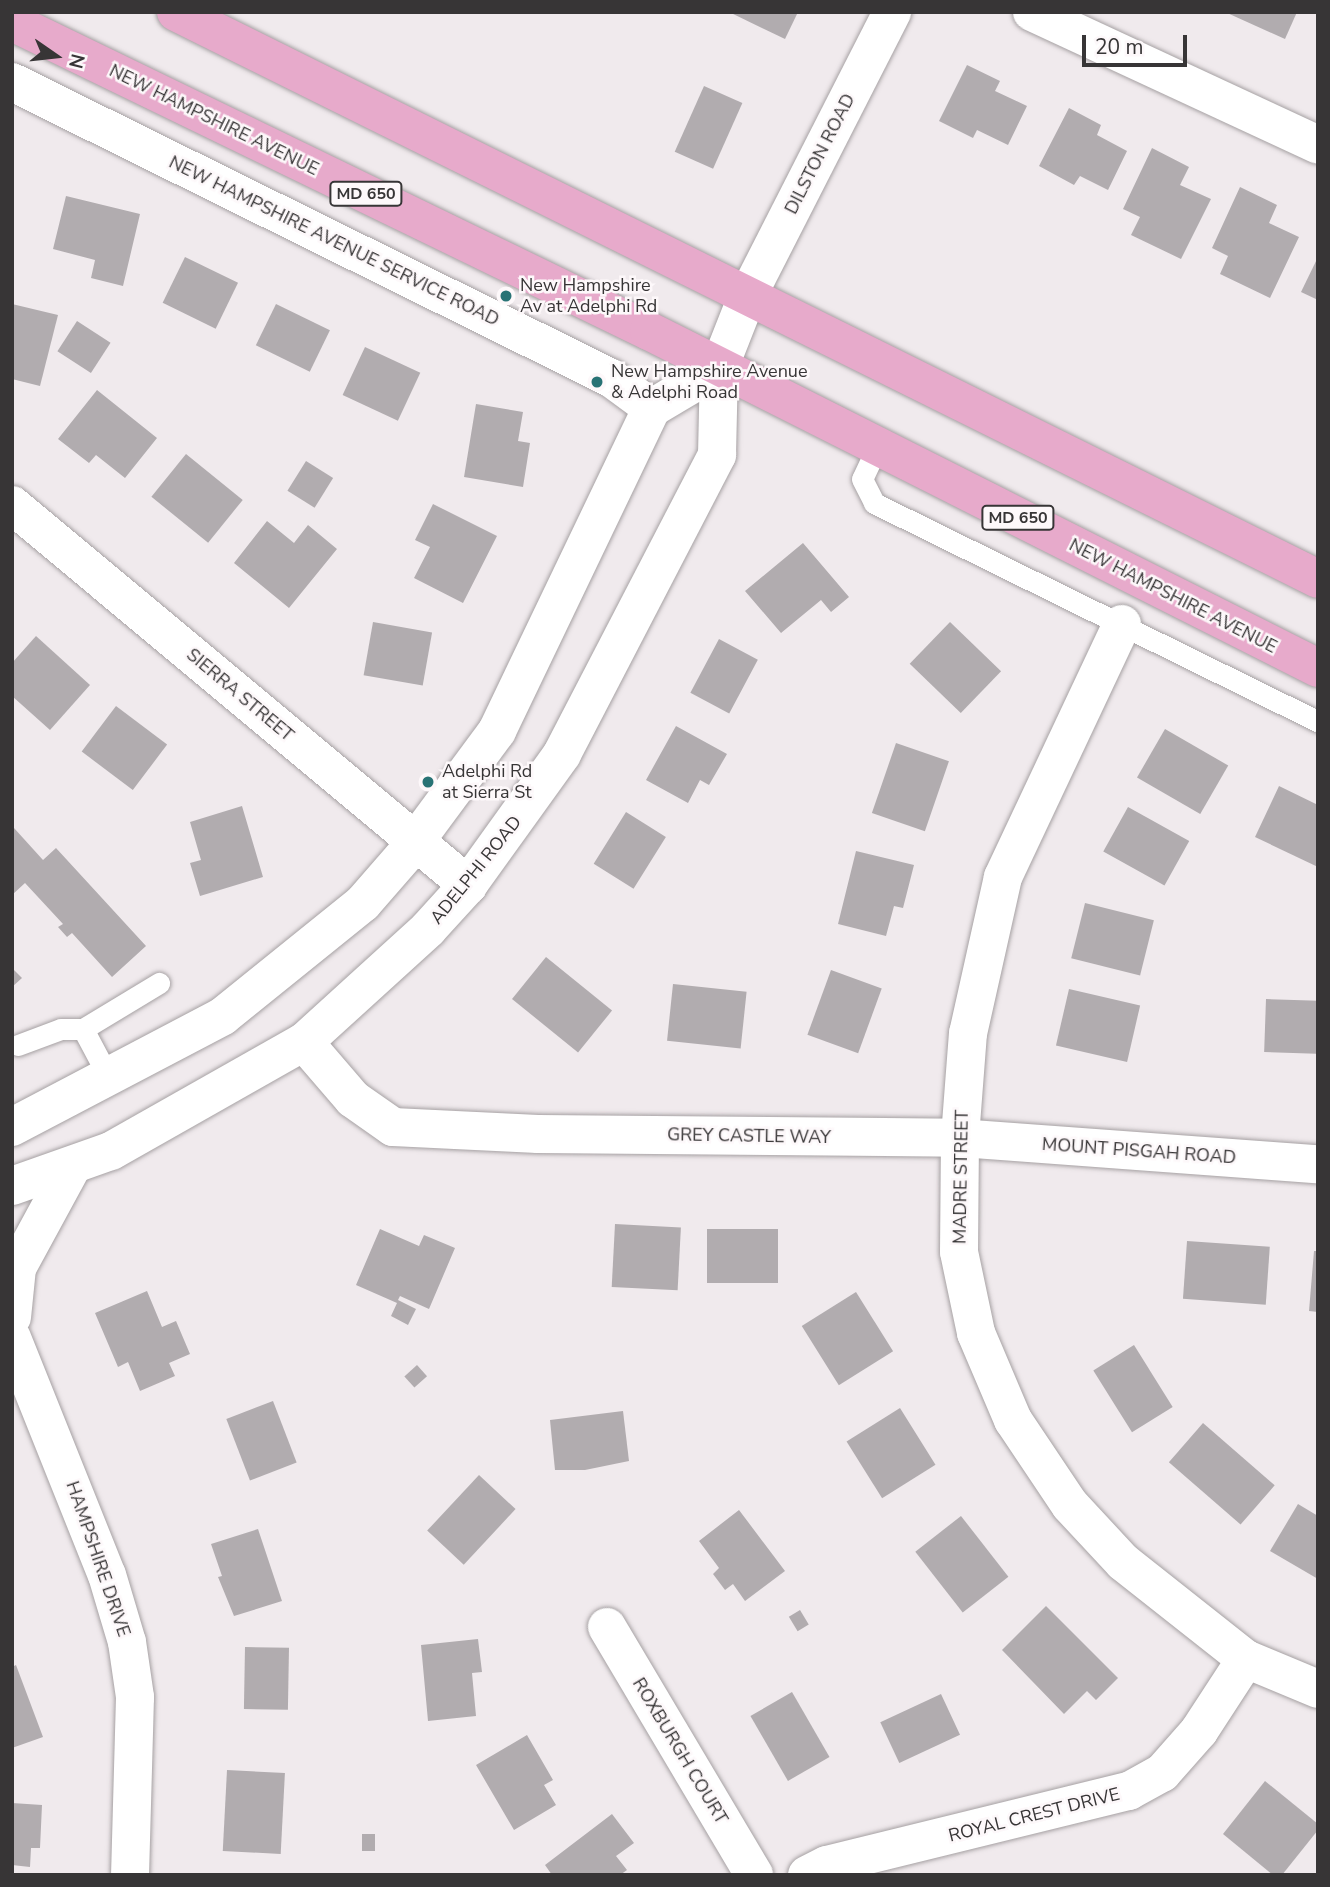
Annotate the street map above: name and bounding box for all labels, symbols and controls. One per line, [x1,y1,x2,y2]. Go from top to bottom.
north arrow [21,21,91,91]
scale bar [1085,21,1190,65]
text: 20 m [1095,33,1144,61]
text: N [62,51,91,71]
street label: NEW HAMPSHIRE AVENUE [106,60,322,180]
street label: DILSTON ROAD [780,90,860,218]
street label: NEW HAMPSHIRE AVENUE SERVICE ROAD [165,151,503,331]
road number: MD 650 [329,182,403,206]
place label: New Hampshire Av at Adelphi Rd [520,275,657,318]
marker: New Hampshire Av at Adelphi Rd [498,288,514,304]
place label: New Hampshire Avenue & Adelphi Road [611,361,808,404]
marker: New Hampshire Avenue & Adelphi Road [589,374,605,390]
road number: MD 650 [981,505,1055,530]
street label: NEW HAMPSHIRE AVENUE [1066,534,1280,658]
street label: SIERRA STREET [182,644,298,746]
place label: Adelphi Rd at Sierra St [442,761,532,804]
marker: Adelphi Rd at Sierra St [420,774,436,790]
street label: ADELPHI ROAD [426,811,526,929]
street label: MADRE STREET [949,1110,973,1244]
street label: GREY CASTLE WAY [667,1124,831,1148]
street label: MOUNT PISGAH ROAD [1041,1133,1237,1169]
street label: HAMPSHIRE DRIVE [61,1478,135,1640]
street label: ROXBURGH COURT [628,1674,732,1828]
street label: ROYAL CREST DRIVE [946,1783,1122,1847]

